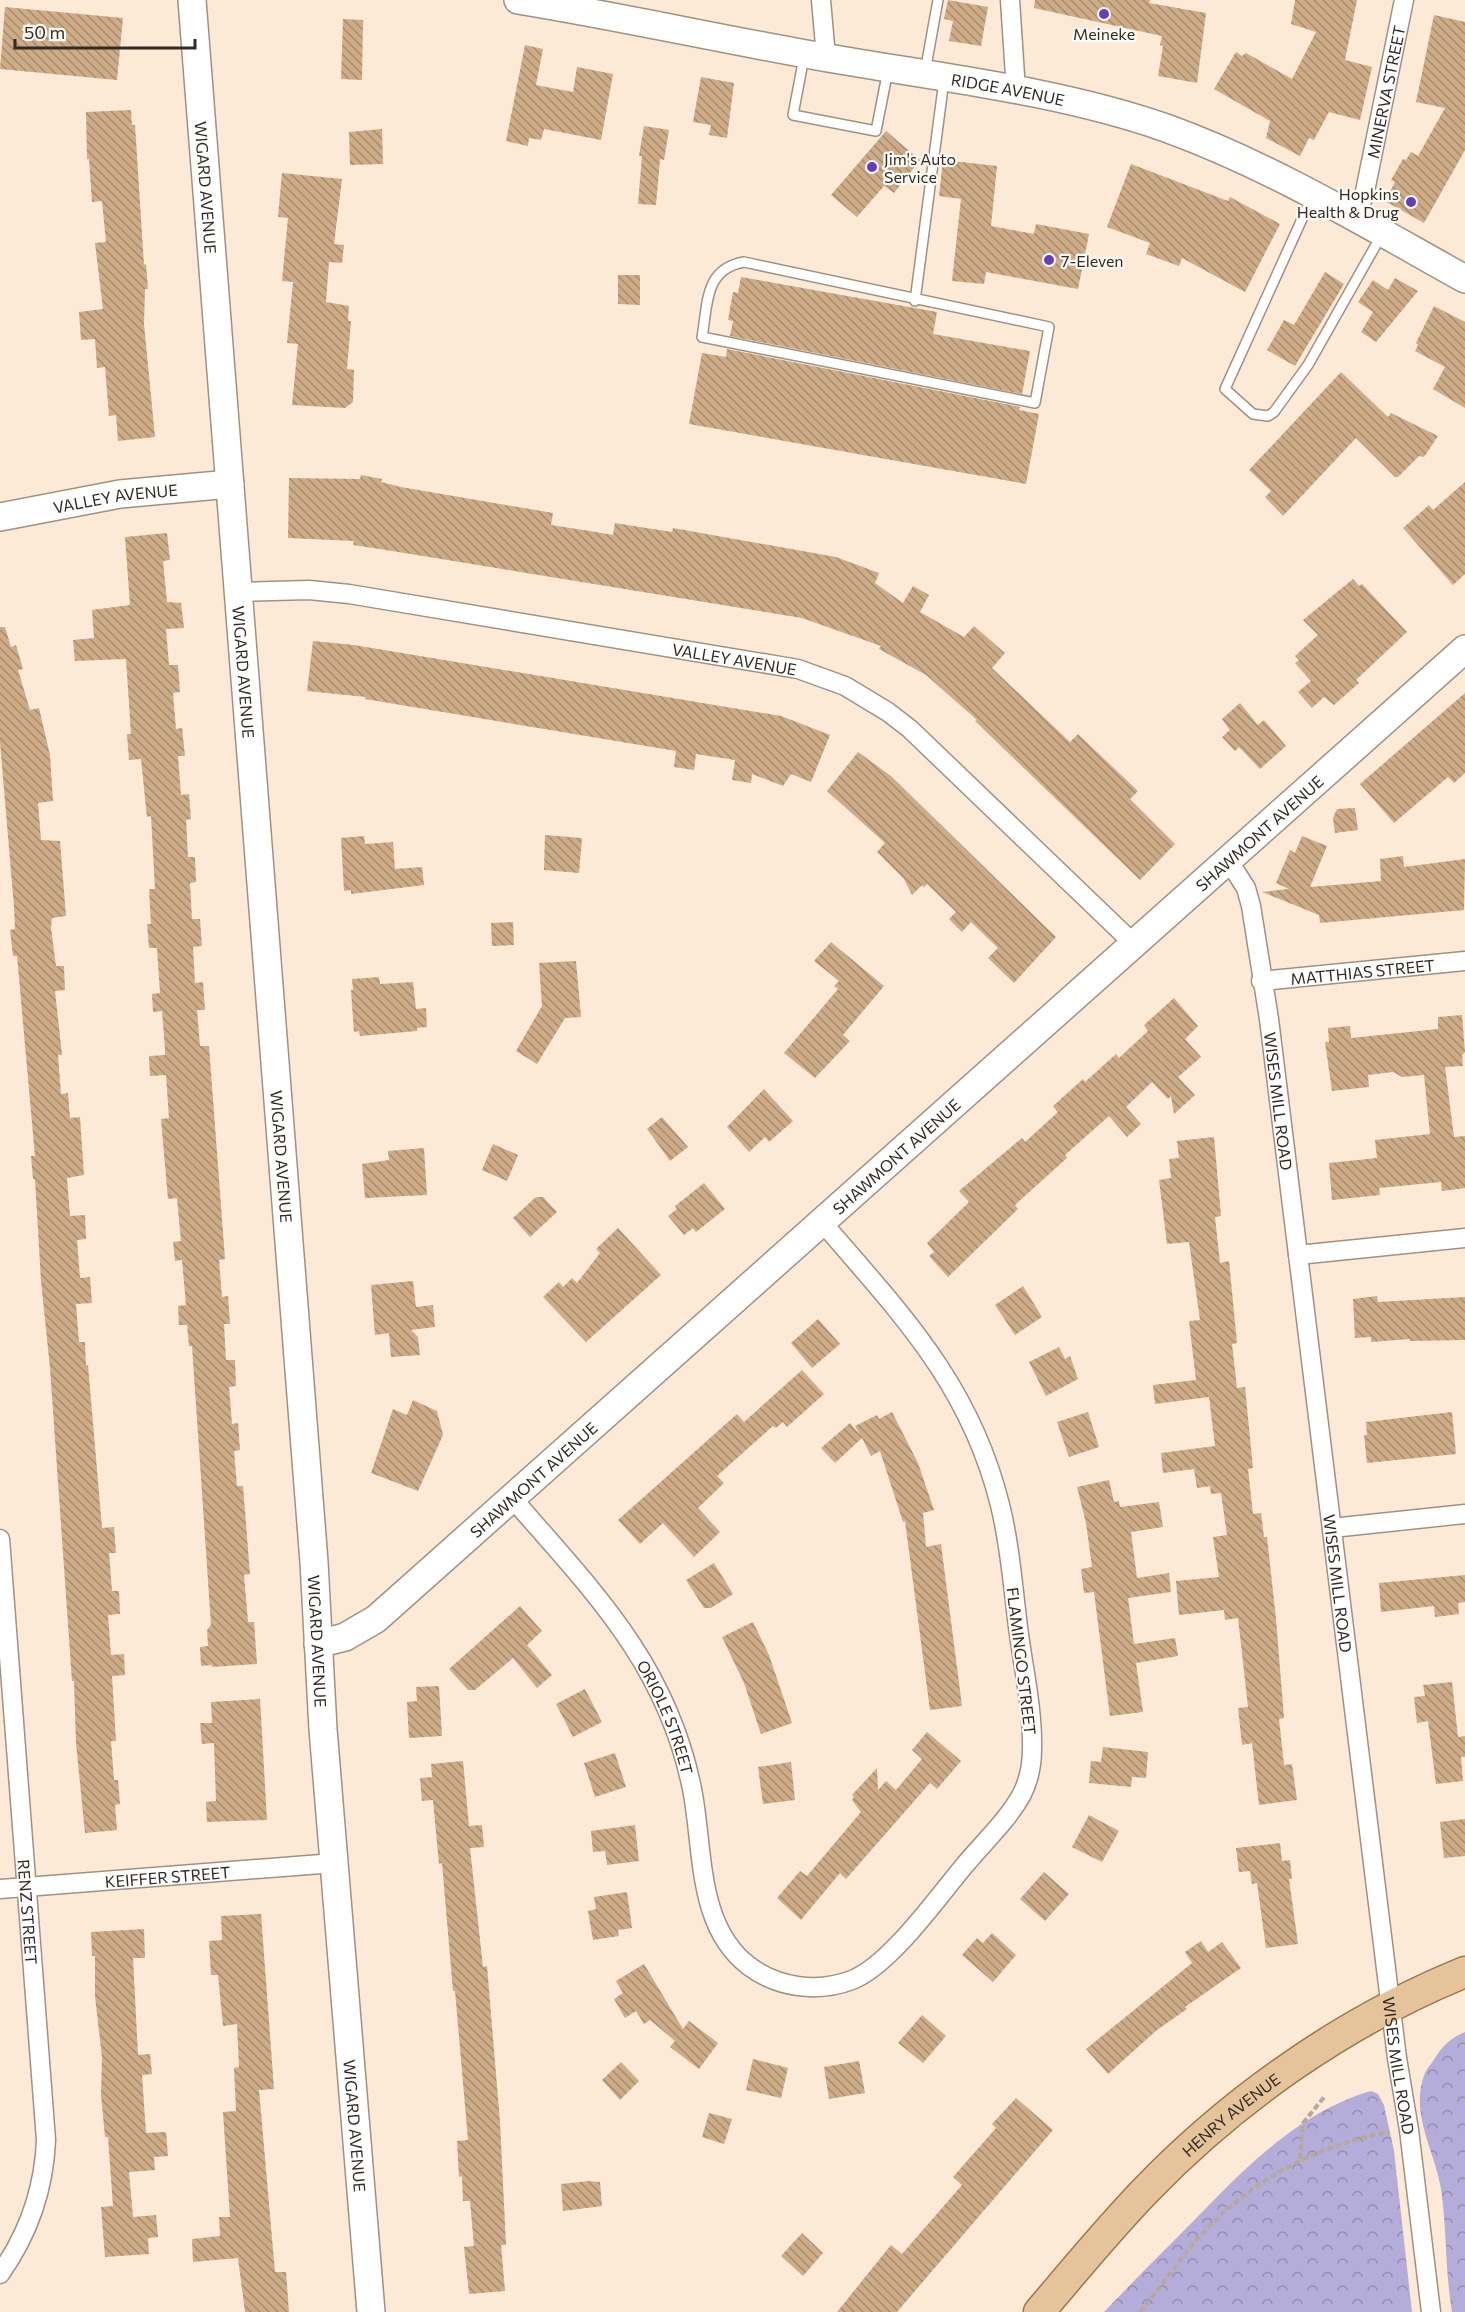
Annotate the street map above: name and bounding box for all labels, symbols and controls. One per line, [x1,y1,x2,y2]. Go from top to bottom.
marker: Meineke [1097,7,1111,21]
scale bar [15,12,195,50]
text: 50 m [24,21,65,43]
place label: Meineke [1073,24,1135,43]
street label: MINERVA STREET [1362,24,1408,160]
street label: RIDGE AVENUE [950,69,1067,109]
street label: WIGARD AVENUE [192,120,221,254]
place label: Jim's Auto Service [884,149,956,186]
marker: Jim's Auto Service [865,160,879,174]
place label: Hopkins Health & Drug [1297,184,1399,221]
marker: Hopkins Health & Drug [1404,195,1418,209]
place label: 7-Eleven [1061,251,1124,270]
marker: 7-Eleven [1042,253,1056,267]
street label: VALLEY AVENUE [51,479,178,516]
street label: WIGARD AVENUE [230,605,259,739]
street label: VALLEY AVENUE [671,639,798,678]
street label: SHAWMONT AVENUE [1191,771,1326,894]
street label: MATTHIAS STREET [1289,955,1436,988]
street label: WISES MILL ROAD [1261,1031,1297,1171]
street label: WIGARD AVENUE [268,1090,297,1223]
street label: SHAWMONT AVENUE [828,1094,964,1218]
street label: SHAWMONT AVENUE [465,1417,601,1541]
street label: WISES MILL ROAD [1321,1513,1356,1654]
street label: WIGARD AVENUE [305,1574,331,1708]
street label: FLAMINGO STREET [1004,1586,1040,1736]
street label: ORIOLE STREET [634,1656,698,1776]
street label: RENZ STREET [15,1859,42,1965]
street label: KEIFFER STREET [104,1862,231,1890]
street label: WISES MILL ROAD [1380,1995,1419,2136]
street label: WIGARD AVENUE [341,2059,371,2193]
street label: HENRY AVENUE [1178,2069,1283,2160]

